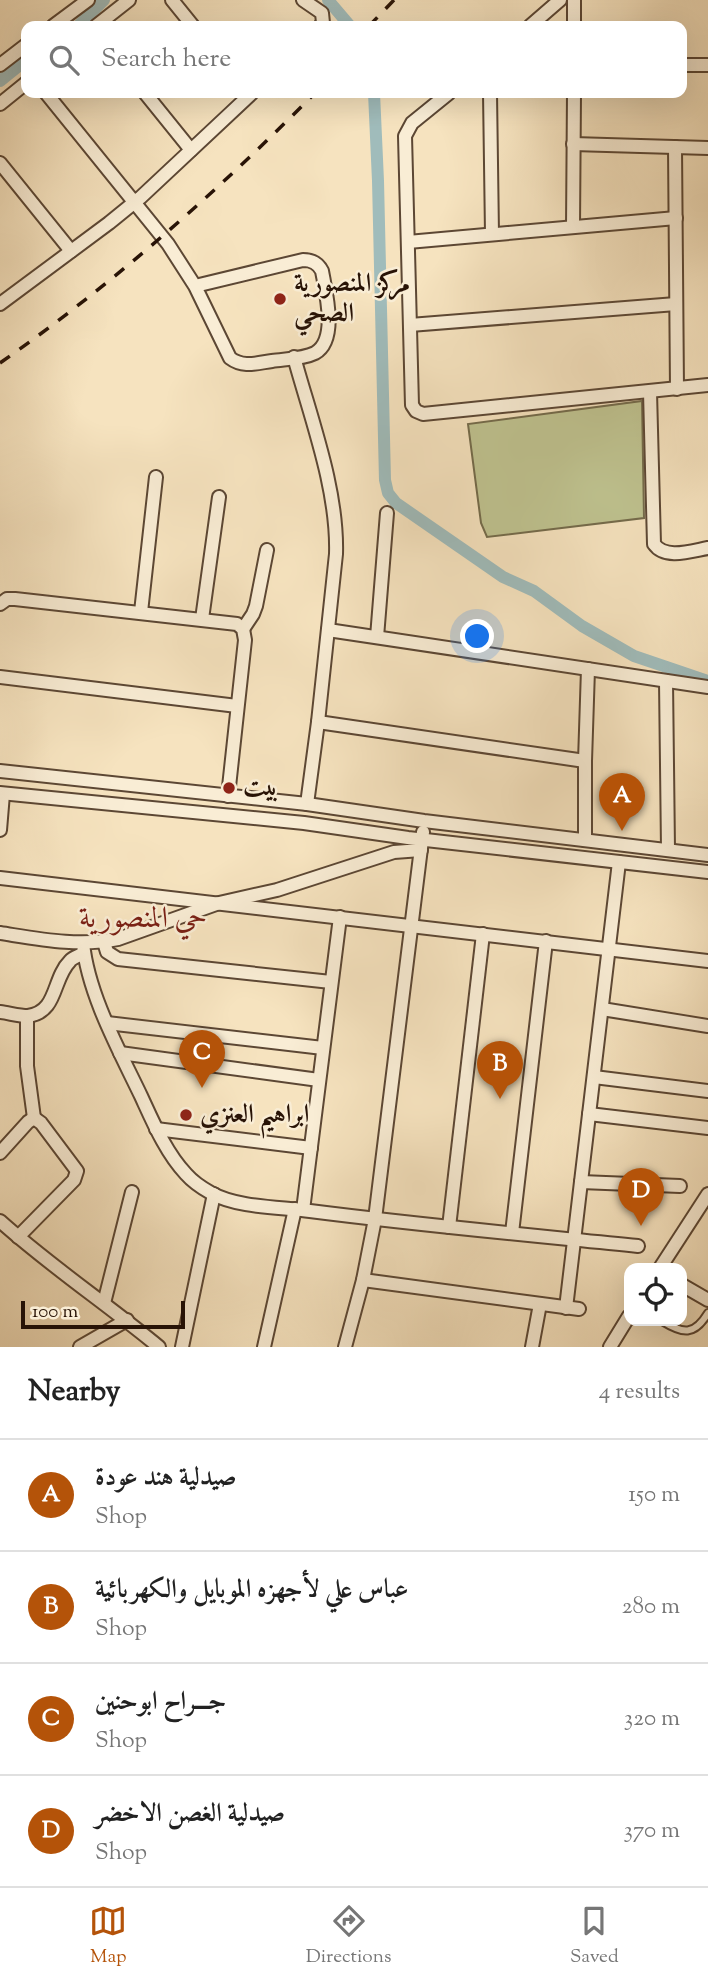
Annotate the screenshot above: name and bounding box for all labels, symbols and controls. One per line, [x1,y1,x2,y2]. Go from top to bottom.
search box [21,21,687,98]
icon: search [45,41,83,79]
text: Search here [101,41,231,78]
place label: مركز المنصورية الصحي [294,266,410,336]
marker: مركز المنصورية الصحي [272,291,288,307]
your location [460,619,494,653]
place label: بيت [243,770,278,807]
pin: A [599,773,645,831]
marker: بيت [221,780,237,796]
district label: حي المنصورية [79,898,207,941]
pin: C [179,1030,225,1088]
pin: B [477,1041,523,1099]
place label: ابراهيم العنزي [200,1097,310,1139]
marker: ابراهيم العنزي [178,1107,194,1123]
pin: D [618,1168,664,1226]
map controls [624,1263,687,1326]
button: locate [624,1263,687,1326]
scale bar [21,1298,186,1330]
text: 100 m [32,1299,78,1326]
text: Nearby [28,1371,120,1414]
text: 4 results [599,1376,680,1409]
text: صيدلية هند عودة [95,1460,237,1497]
text: A [42,1479,60,1512]
text: 150 m [628,1479,680,1512]
text: Shop [95,1501,147,1534]
text: عباس علي لأجهزه الموبايل والكهربائية [95,1572,408,1609]
text: B [44,1591,58,1624]
text: 280 m [622,1591,680,1624]
text: Shop [95,1613,147,1646]
text: جـــراح ابوحنين [95,1684,226,1721]
text: C [42,1703,60,1736]
text: 320 m [624,1703,680,1736]
text: Shop [95,1725,147,1758]
text: صيدلية الغصن الاخضر [95,1796,285,1833]
text: D [42,1815,60,1848]
text: 370 m [624,1815,680,1848]
text: Shop [95,1837,147,1870]
tab: Map [89,1902,127,1971]
tab: Directions [306,1902,391,1971]
tab: Saved [570,1902,619,1971]

